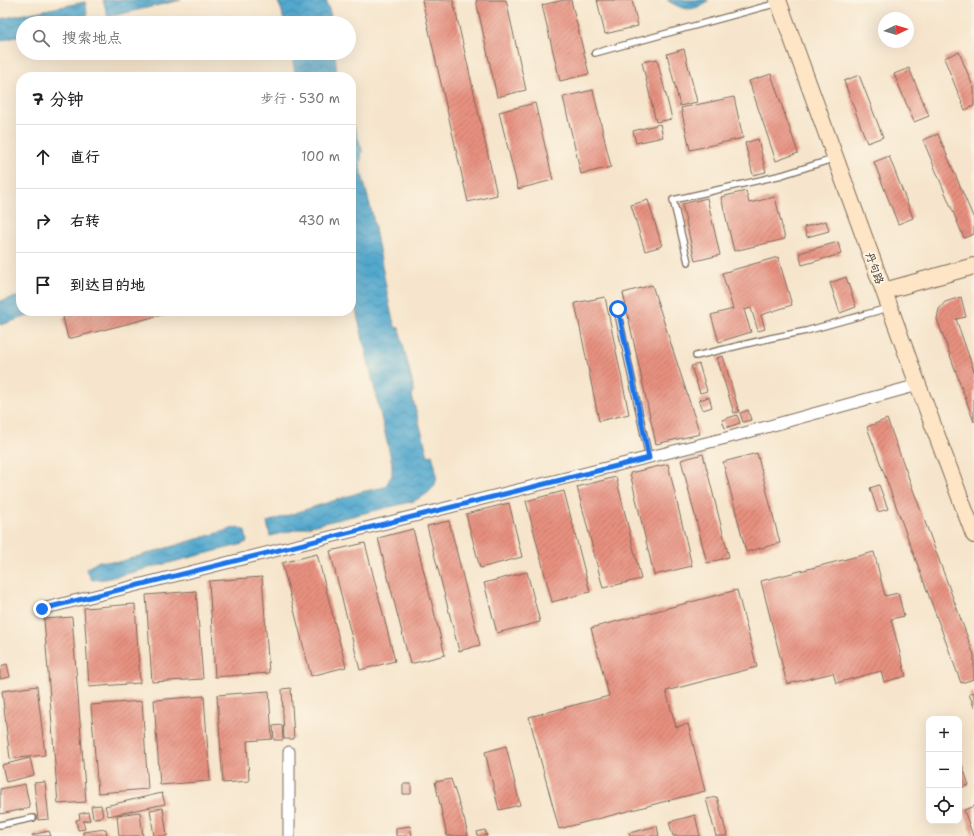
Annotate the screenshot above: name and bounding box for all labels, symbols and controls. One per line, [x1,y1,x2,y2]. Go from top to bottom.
north arrow [878,12,914,48]
search box [16,16,356,60]
icon: search [30,27,52,49]
text: 搜索地点 [62,28,122,48]
text: 7 分钟 [32,88,84,110]
text: 步行 · 530 m [261,90,340,107]
icon: ahead [32,146,54,168]
text: 直行 [70,147,100,167]
text: 100 m [301,148,340,165]
icon: right [32,210,54,232]
text: 右转 [70,211,100,231]
text: 430 m [298,212,340,229]
street label: 丹句路 [862,250,887,286]
icon: arrive [32,274,54,296]
text: 到达目的地 [70,275,145,295]
route start [609,300,627,318]
route end [33,600,51,618]
map controls [926,716,962,824]
button: + [926,716,962,752]
button: − [926,752,962,788]
button: locate [926,788,962,824]

